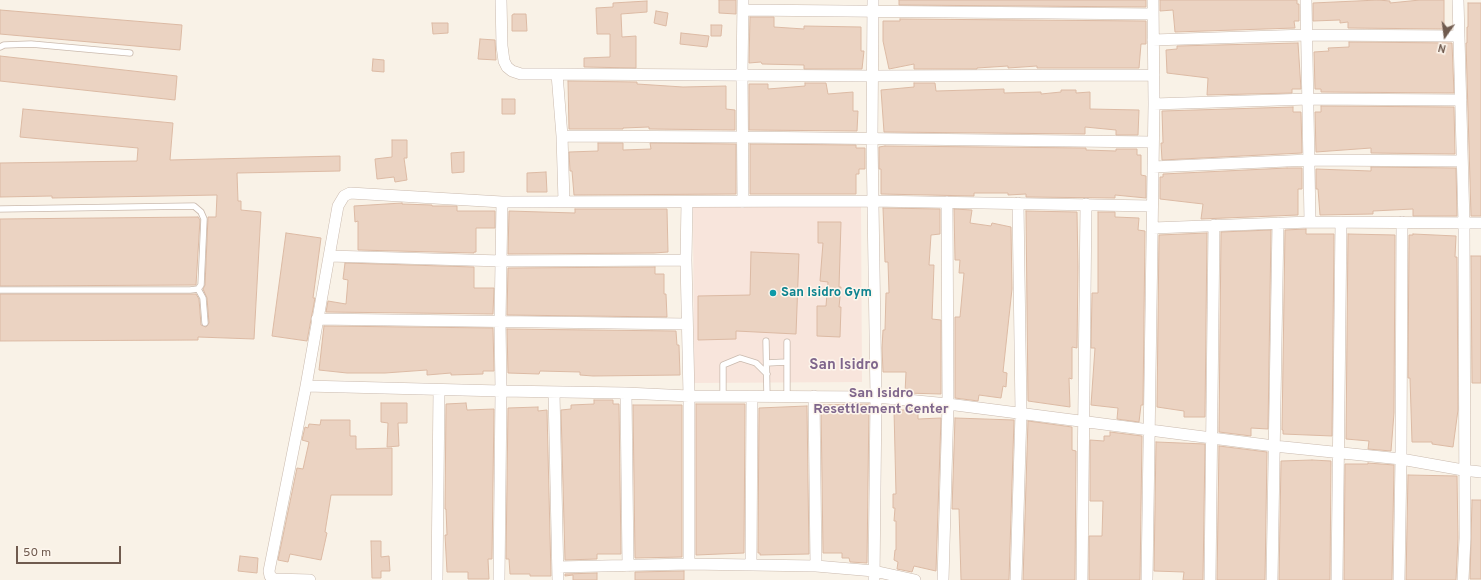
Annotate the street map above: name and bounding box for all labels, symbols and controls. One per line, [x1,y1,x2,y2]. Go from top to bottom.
north arrow [1425,16,1465,56]
text: N [1437,40,1448,55]
place label: San Isidro Gym [781,285,872,301]
marker: San Isidro Gym [768,288,778,298]
district label: San Isidro [809,357,879,375]
district label: San Isidro Resettlement Center [813,386,949,418]
scale bar [18,538,123,564]
text: 50 m [23,545,51,561]

